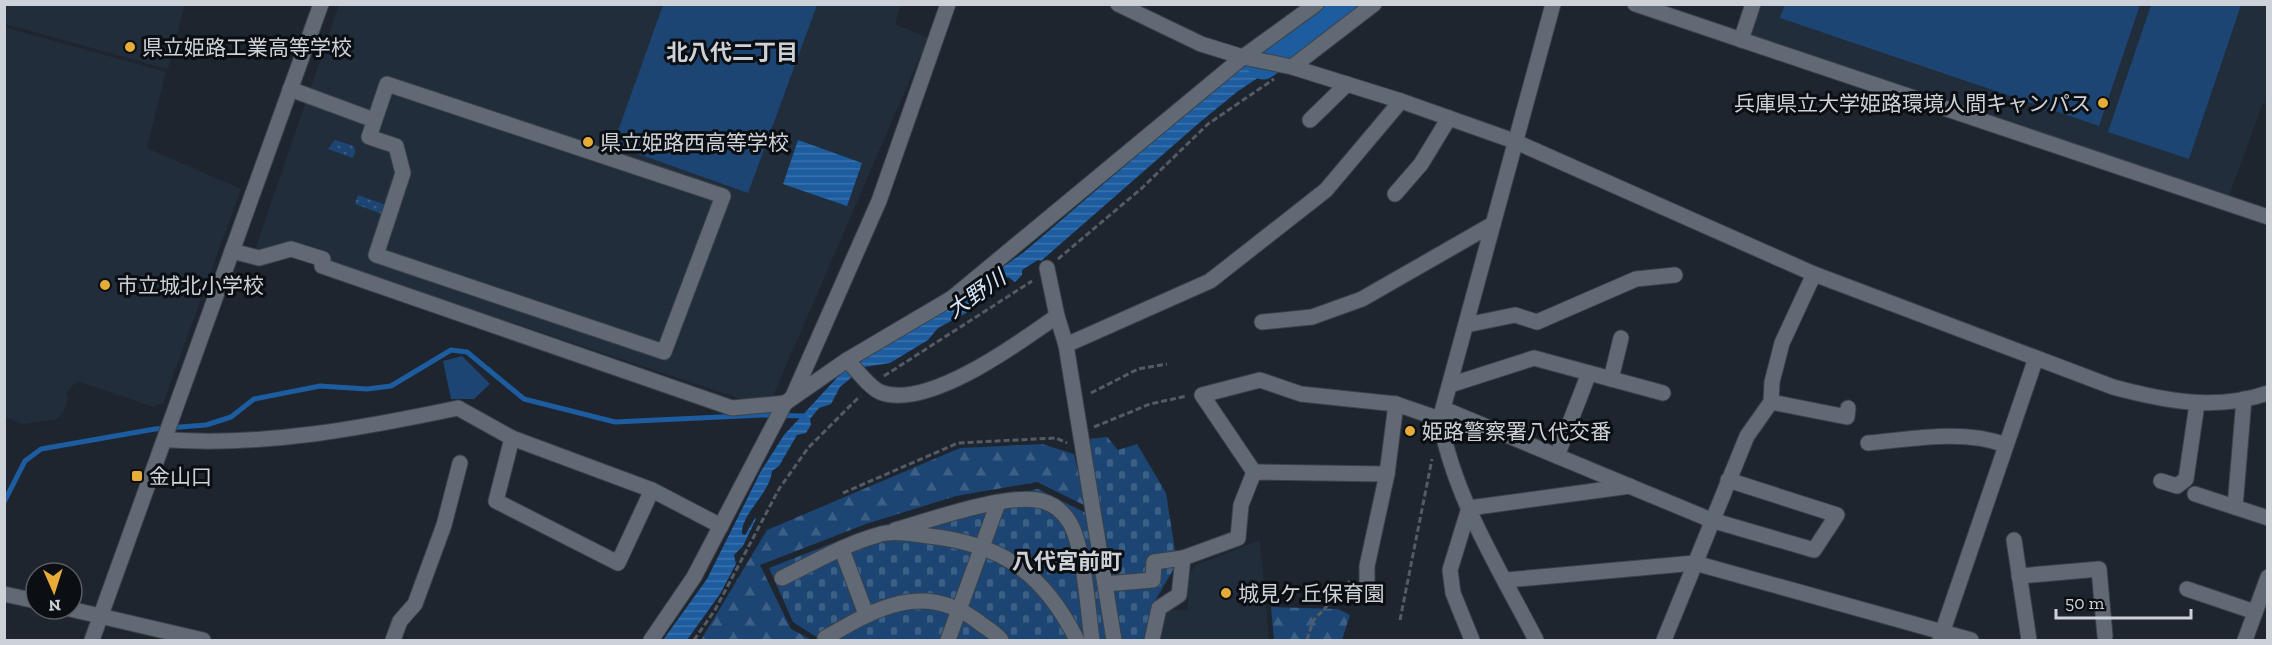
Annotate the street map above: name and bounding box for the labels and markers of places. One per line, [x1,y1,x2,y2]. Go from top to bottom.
place label: 県立姫路工業高等学校 [142,35,352,60]
marker: 県立姫路工業高等学校 [123,40,137,54]
place label: 兵庫県立大学姫路環境人間キャンパス [1734,91,2091,116]
marker: 兵庫県立大学姫路環境人間キャンパス [2096,96,2110,110]
place label: 県立姫路西高等学校 [600,130,789,155]
marker: 県立姫路西高等学校 [581,135,595,149]
place label: 市立城北小学校 [117,273,264,298]
marker: 市立城北小学校 [98,278,112,292]
place label: 姫路警察署八代交番 [1422,419,1611,444]
marker: 姫路警察署八代交番 [1403,424,1417,438]
place label: 金山口 [149,464,212,489]
marker: 金山口 [130,469,144,483]
place label: 城見ケ丘保育園 [1238,581,1385,606]
marker: 城見ケ丘保育園 [1219,586,1233,600]

